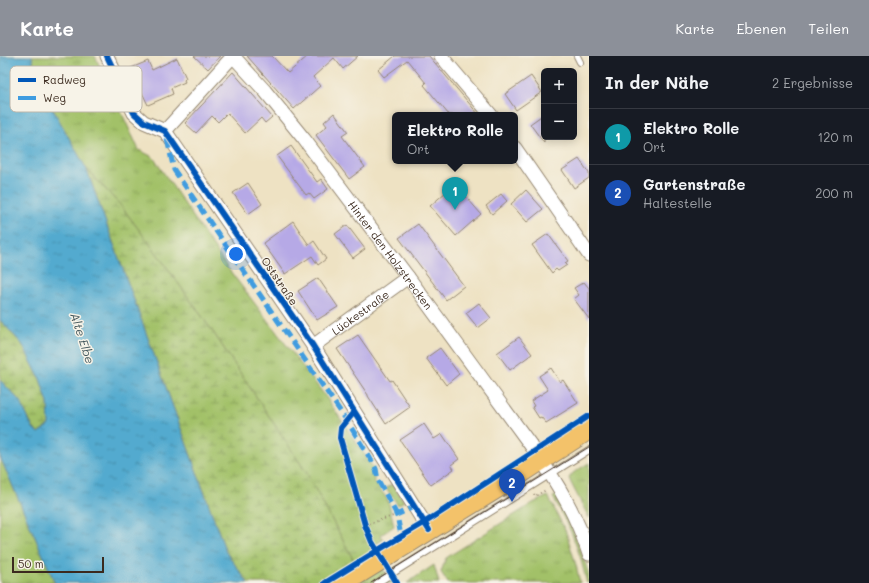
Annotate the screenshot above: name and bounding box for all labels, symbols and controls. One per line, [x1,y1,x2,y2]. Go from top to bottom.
text: Karte [20,16,74,41]
text: Karte [675,19,715,38]
text: Ebenen [737,19,786,38]
text: Teilen [808,19,849,38]
legend [10,66,142,112]
map controls [541,68,577,140]
button: + [541,68,577,104]
text: In der Nähe [605,71,709,93]
text: Radweg [43,72,86,87]
text: 2 Ergebnisse [772,74,853,91]
text: Weg [43,90,66,105]
button: − [541,104,577,140]
popup [392,112,518,164]
text: Elektro Rolle [643,118,739,138]
text: Elektro Rolle [407,120,503,140]
text: 1 [615,128,621,145]
text: 120 m [817,128,853,145]
text: Ort [643,138,666,155]
text: Ort [407,140,429,157]
text: Gartenstraße [643,174,745,194]
pin: 1 [442,177,468,210]
text: 2 [614,184,622,201]
text: 200 m [815,184,853,201]
text: Haltestelle [643,194,712,211]
street label: Hinter den Holzstrecken [345,197,437,312]
your location [226,244,246,264]
street label: Oststraße [258,254,302,308]
street label: Lückestraße [328,286,392,338]
water label: Alte Elbe [67,310,99,366]
pin: 2 [499,469,525,502]
scale bar [12,555,104,574]
text: 50 m [18,556,44,571]

